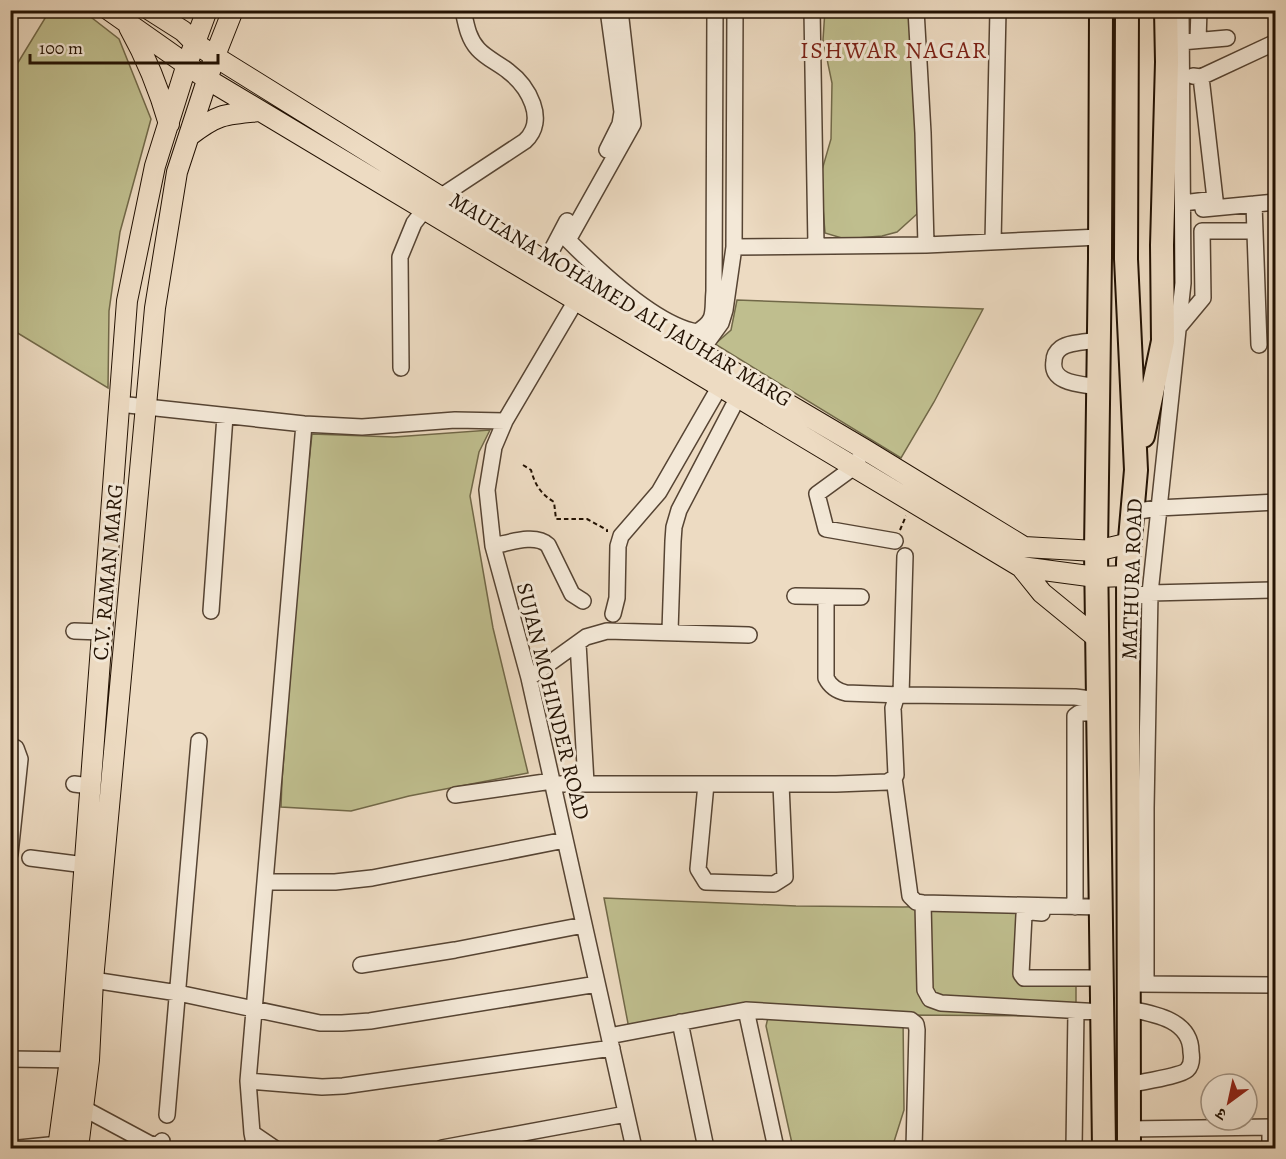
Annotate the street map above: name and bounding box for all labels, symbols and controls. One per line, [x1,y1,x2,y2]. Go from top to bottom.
scale bar [30,27,218,65]
district label: ISHWAR NAGAR [800,34,988,66]
text: 100 m [39,36,83,60]
street label: MAULANA MOHAMED ALI JAUHAR MARG [444,185,797,414]
street label: C.V. RAMAN MARG [85,482,131,662]
street label: MATHURA ROAD [1114,498,1150,660]
street label: SUJAN MOHINDER ROAD [509,580,597,823]
north arrow [1199,1072,1259,1132]
text: उ [1210,1101,1232,1126]

